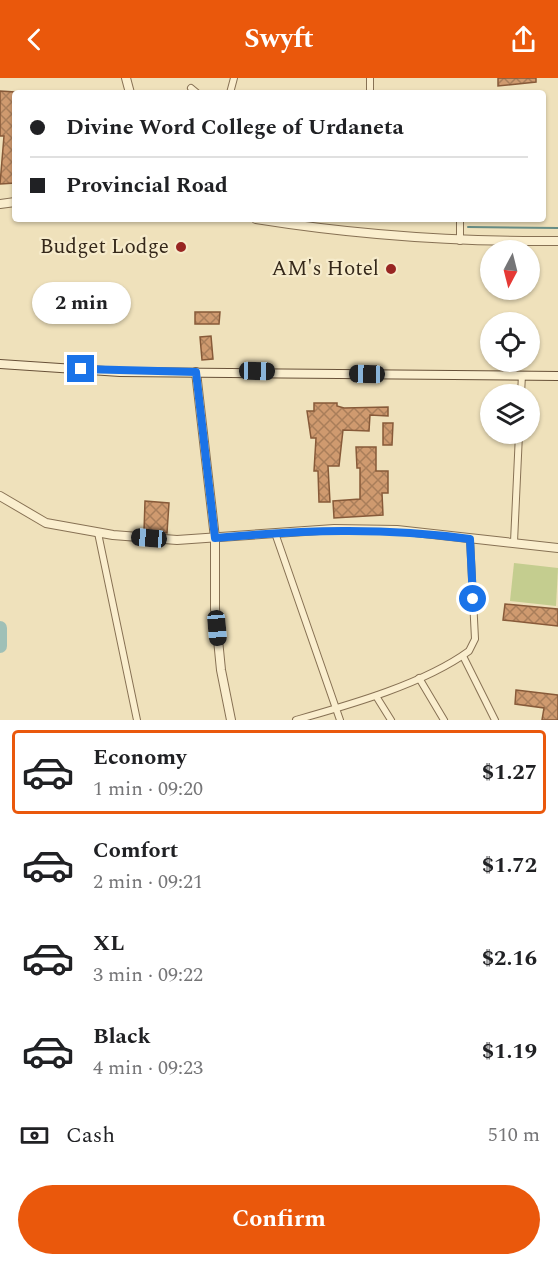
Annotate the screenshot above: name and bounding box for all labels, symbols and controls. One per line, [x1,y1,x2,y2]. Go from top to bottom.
text: Swyft [244,18,314,60]
icon: back [18,23,51,56]
icon: share [507,23,540,56]
text: Divine Word College of Urdaneta [66,111,404,144]
text: Provincial Road [66,169,228,202]
place label: Budget Lodge [40,231,169,263]
marker: Budget Lodge [174,240,188,254]
north arrow [480,240,540,300]
map controls [480,240,540,444]
place label: AM's Hotel [271,253,379,285]
marker: AM's Hotel [384,262,398,276]
callout: 2 min [32,282,130,324]
text: 2 min [55,288,108,318]
button: locate [480,312,540,372]
route end [67,355,94,382]
car [239,362,275,380]
car [349,365,385,383]
button: layers [480,384,540,444]
car [130,527,168,549]
route start [459,585,486,612]
car [206,609,228,647]
text: Economy [93,741,186,774]
icon: car [21,745,75,799]
text: $1.27 [482,756,537,789]
text: 1 min · 09:20 [93,774,203,804]
text: Comfort [93,834,178,867]
icon: car [21,838,75,892]
text: $1.72 [482,849,537,882]
text: 2 min · 09:21 [93,867,203,897]
text: XL [93,927,124,960]
icon: car [21,931,75,985]
text: $2.16 [482,942,537,975]
text: 3 min · 09:22 [93,960,203,990]
text: Black [93,1020,151,1053]
icon: car [21,1024,75,1078]
text: $1.19 [482,1035,537,1068]
text: 4 min · 09:23 [93,1053,203,1083]
icon: cash [18,1119,51,1152]
text: Cash [66,1119,115,1152]
text: 510 m [488,1120,540,1150]
button: Confirm [18,1185,540,1254]

